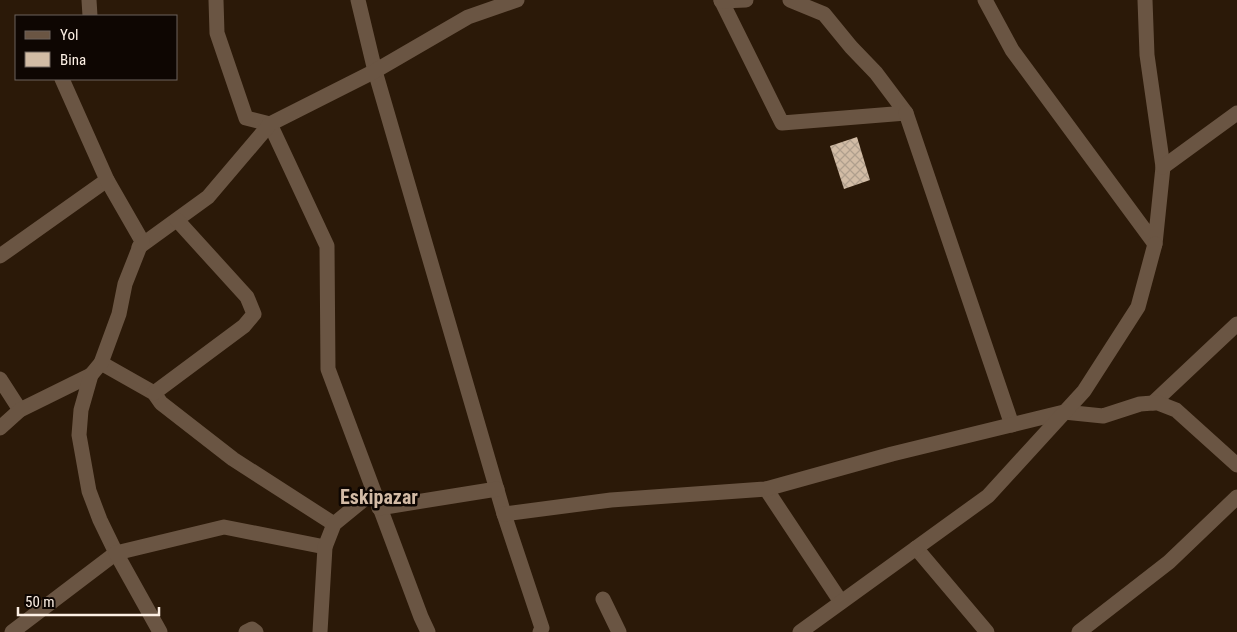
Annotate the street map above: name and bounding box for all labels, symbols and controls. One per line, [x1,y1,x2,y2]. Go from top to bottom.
legend [15,15,178,80]
text: Yol [60,26,78,44]
text: Bina [60,51,86,69]
district label: Eskipazar [340,485,418,509]
scale bar [18,584,159,616]
text: 50 m [25,593,55,611]

